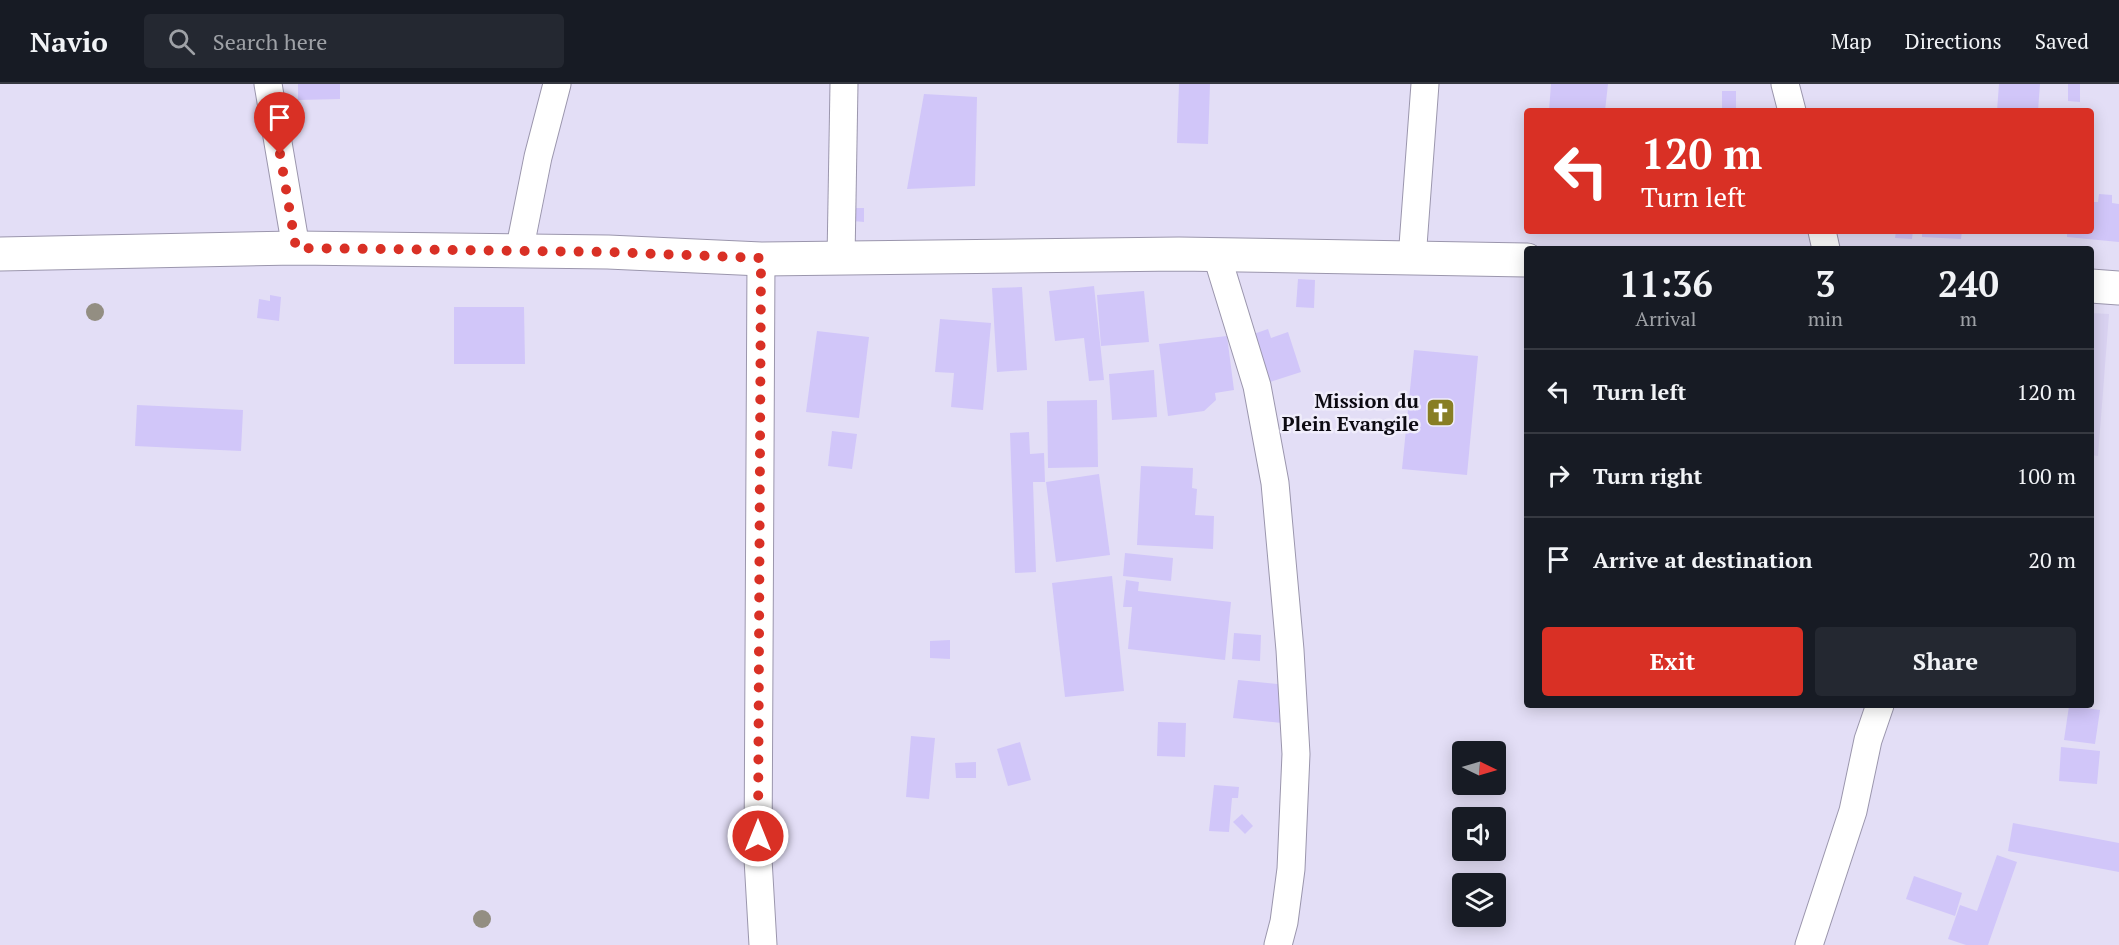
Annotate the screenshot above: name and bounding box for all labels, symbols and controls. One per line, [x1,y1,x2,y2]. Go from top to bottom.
search box [144,14,564,68]
text: Navio [30,23,108,60]
icon: search [165,25,198,58]
text: Search here [213,27,327,56]
text: Map [1831,27,1872,55]
text: Directions [1905,27,2002,55]
text: Saved [2035,27,2089,55]
pin [254,92,305,154]
icon: arrive [263,101,296,134]
text: 120 m [1641,125,1762,181]
icon: left [1542,132,1620,210]
text: Turn left [1641,179,1746,215]
text: 11:36 [1619,260,1713,307]
text: 3 [1815,260,1836,307]
text: 240 [1938,260,1999,307]
text: Arrival [1635,305,1697,332]
text: min [1808,305,1843,332]
text: m [1960,305,1977,332]
icon: left [1542,375,1575,408]
text: Turn left [1593,377,1686,406]
text: 120 m [2016,377,2076,406]
place label: Mission du Plein Evangile [1282,387,1420,437]
church icon: Mission du Plein Evangile [1424,396,1456,428]
icon: right [1542,459,1575,492]
text: Turn right [1593,461,1702,490]
text: 100 m [2016,461,2076,490]
icon: arrive [1542,543,1575,576]
text: Arrive at destination [1593,545,1812,574]
text: 20 m [2028,545,2076,574]
button: Exit [1542,627,1803,696]
button: Share [1815,627,2076,696]
north arrow [1452,741,1506,795]
map controls [1452,741,1506,927]
position arrow [726,804,790,868]
button: sound [1452,807,1506,861]
button: layers [1452,873,1506,927]

